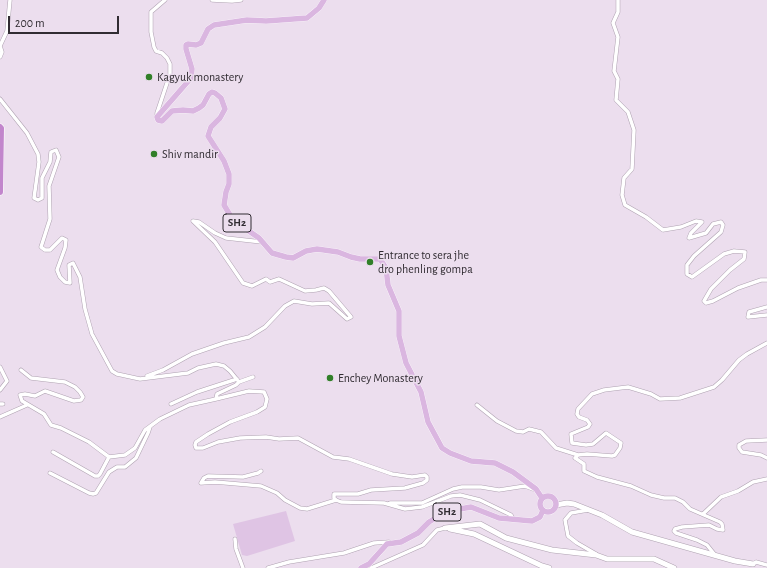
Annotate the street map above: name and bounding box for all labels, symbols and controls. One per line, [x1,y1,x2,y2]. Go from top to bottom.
scale bar [10,8,121,34]
text: 200 m [15,17,45,29]
place label: Kagyuk monastery [157,70,243,84]
marker: Kagyuk monastery [144,72,154,82]
place label: Shiv mandir [162,147,218,161]
marker: Shiv mandir [149,149,159,159]
road number: SH2 [223,214,251,232]
place label: Entrance to sera jhe dro phenling gompa [378,248,473,276]
marker: Entrance to sera jhe dro phenling gompa [365,257,375,267]
place label: Enchey Monastery [338,371,423,385]
marker: Enchey Monastery [325,373,335,383]
road number: SH2 [433,503,461,521]

